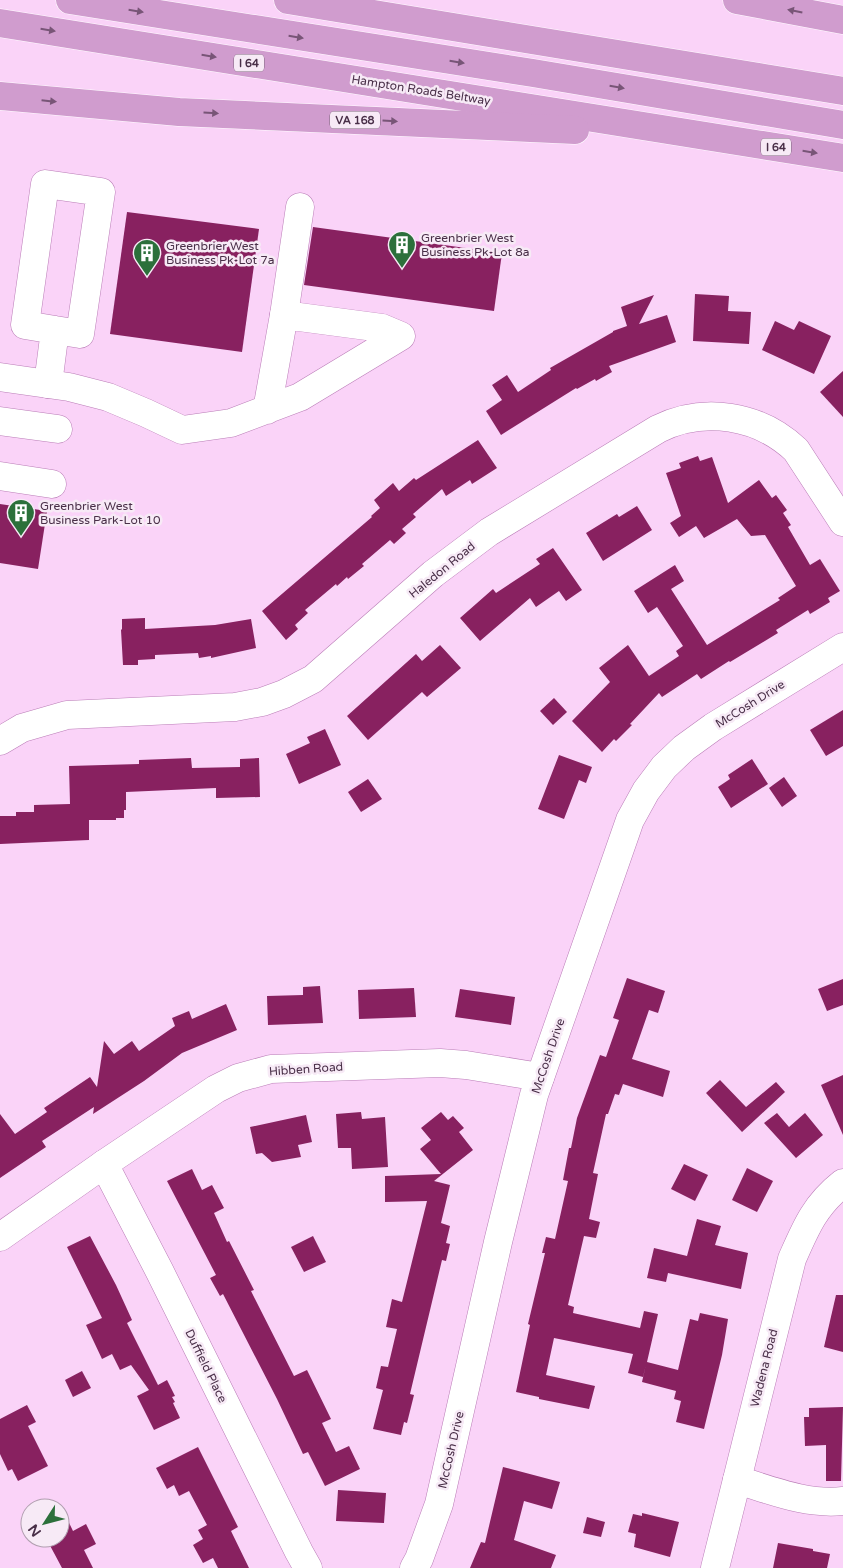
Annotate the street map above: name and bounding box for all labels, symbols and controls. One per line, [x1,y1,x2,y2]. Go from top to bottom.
one-way arrow [128,7,144,15]
one-way arrow [787,7,803,15]
one-way arrow [40,27,56,35]
one-way arrow [289,33,305,41]
one-way arrow [201,53,217,61]
road number: I 64 [234,54,264,72]
one-way arrow [449,58,465,66]
street label: Hampton Roads Beltway [350,72,492,108]
one-way arrow [610,84,626,92]
one-way arrow [41,97,57,105]
one-way arrow [203,109,219,117]
road number: VA 168 [330,112,380,128]
one-way arrow [383,118,399,126]
road number: I 64 [761,138,791,156]
one-way arrow [802,149,818,157]
building icon: Greenbrier West Business Pk-Lot 8a [387,230,417,269]
place label: Greenbrier West Business Pk-Lot 8a [421,231,530,259]
building icon: Greenbrier West Business Pk-Lot 7a [132,238,162,277]
place label: Greenbrier West Business Pk-Lot 7a [166,239,275,267]
building icon: Greenbrier West Business Park-Lot 10 [6,498,36,537]
place label: Greenbrier West Business Park-Lot 10 [40,499,161,527]
street label: Haledon Road [406,539,478,601]
street label: McCosh Drive [713,677,787,731]
street label: McCosh Drive [529,1016,568,1096]
street label: Hibben Road [268,1059,344,1079]
street label: Duffield Place [182,1327,230,1405]
street label: Wadena Road [748,1327,780,1409]
street label: McCosh Drive [435,1410,467,1490]
north arrow [20,1498,70,1548]
text: N [25,1521,45,1540]

